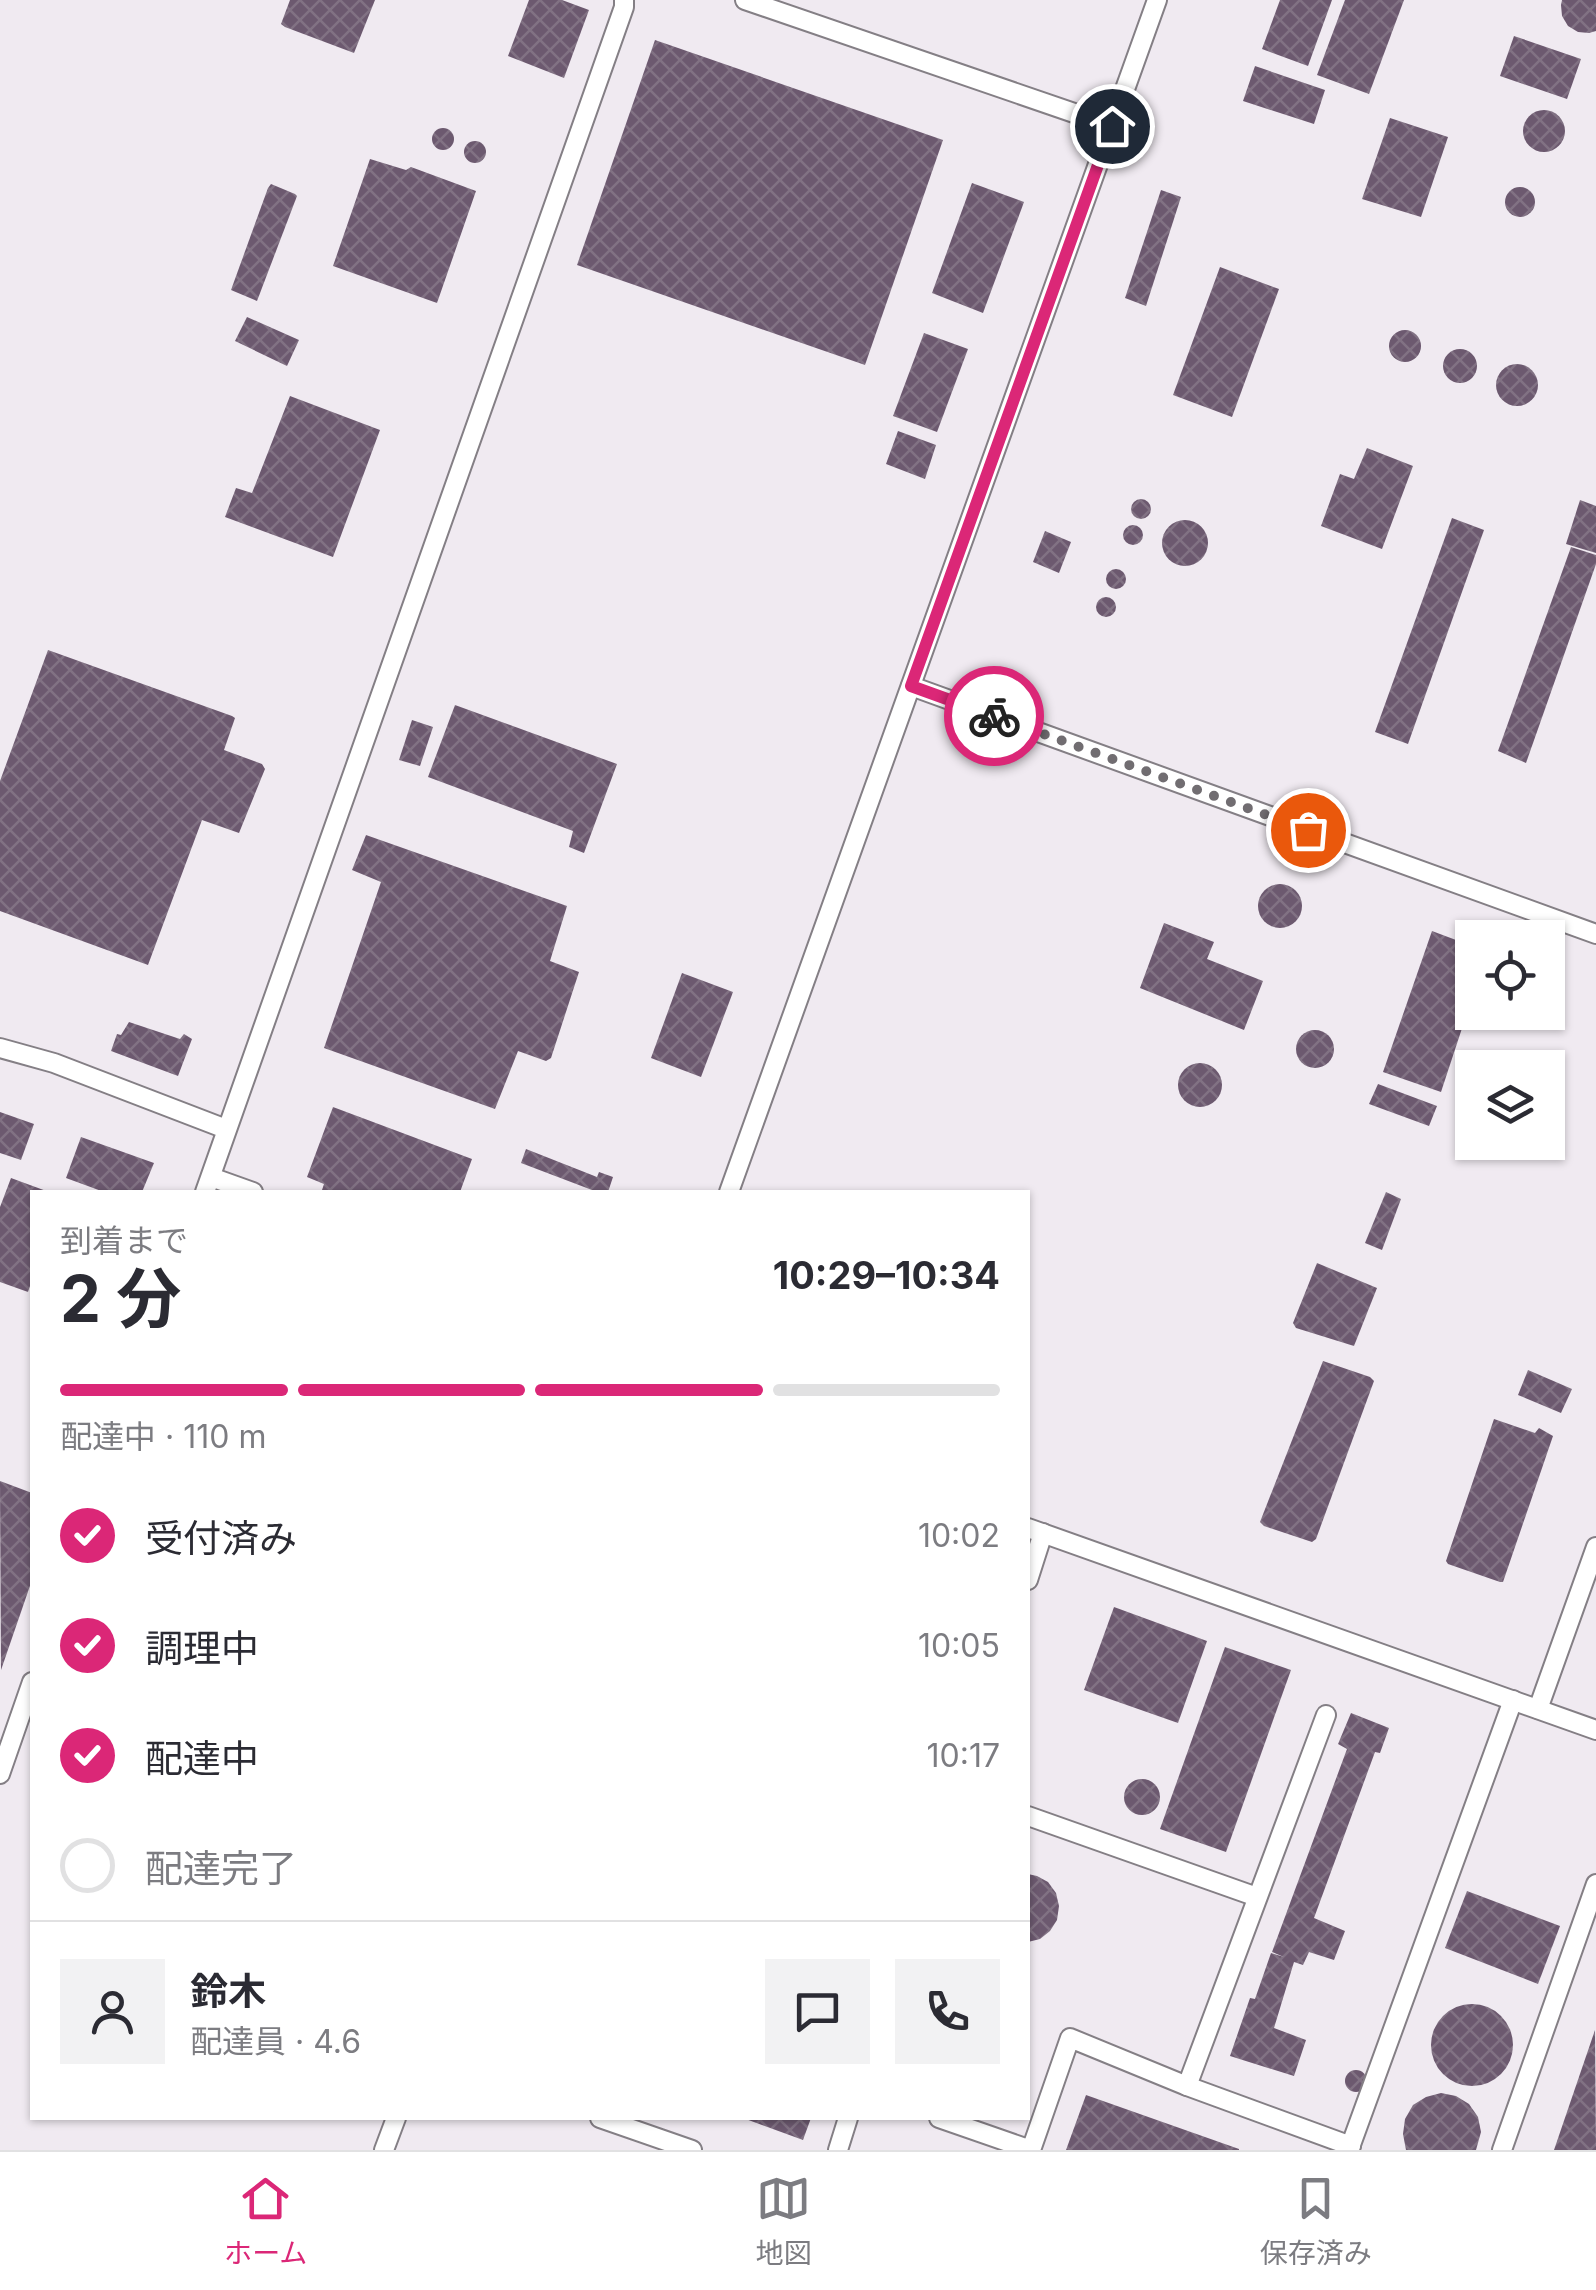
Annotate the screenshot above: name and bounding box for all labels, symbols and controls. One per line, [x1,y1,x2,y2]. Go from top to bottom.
pin [1070,84,1155,169]
icon: home [1085,99,1140,154]
courier [944,666,1044,766]
icon: bike [967,689,1022,744]
pin [1266,788,1351,873]
icon: bag [1281,803,1336,858]
map controls [1455,920,1565,1160]
button: locate [1455,920,1565,1030]
button: layers [1455,1050,1565,1160]
text: 到着まで [60,1221,188,1260]
text: 10:29–10:34 [773,1252,1000,1298]
text: 2 分 [60,1259,181,1338]
text: 配達中 · 110 m [60,1417,266,1456]
icon: check [60,1508,115,1563]
text: 受付済み [145,1515,297,1561]
text: 10:02 [918,1516,1000,1555]
icon: check [60,1618,115,1673]
text: 調理中 [145,1625,259,1671]
text: 10:05 [918,1626,1000,1665]
icon: check [60,1728,115,1783]
text: 配達中 [145,1735,259,1781]
text: 10:17 [926,1736,1000,1775]
text: 配達完了 [145,1845,297,1891]
button: person [60,1959,165,2064]
button: chat [765,1959,870,2064]
button: phone [895,1959,1000,2064]
text: 鈴木 [190,1968,266,2014]
text: 配達員 · 4.6 [190,2022,361,2061]
tab: ホーム [224,2171,307,2271]
tab: 地図 [756,2171,812,2271]
tab: 保存済み [1260,2171,1372,2271]

